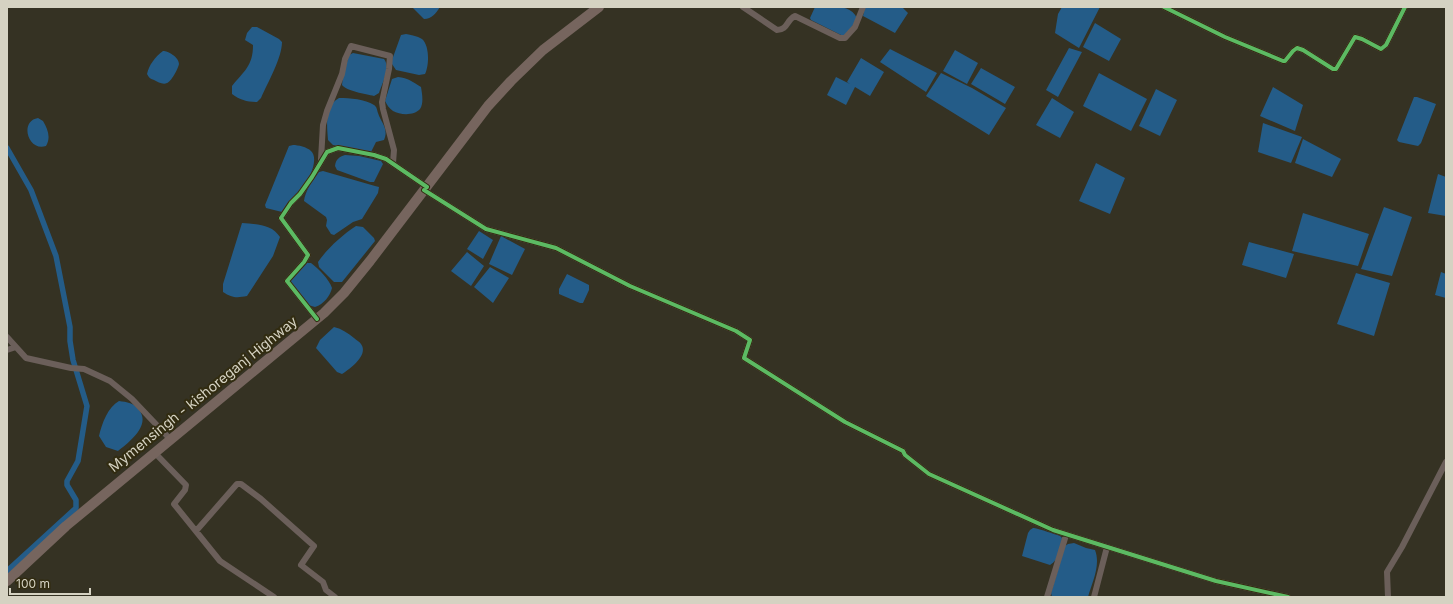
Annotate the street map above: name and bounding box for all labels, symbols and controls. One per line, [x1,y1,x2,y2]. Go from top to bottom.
street label: Mymensingh - kishoreganj Highway [105,312,300,475]
scale bar [10,570,90,596]
text: 100 m [16,576,50,591]

